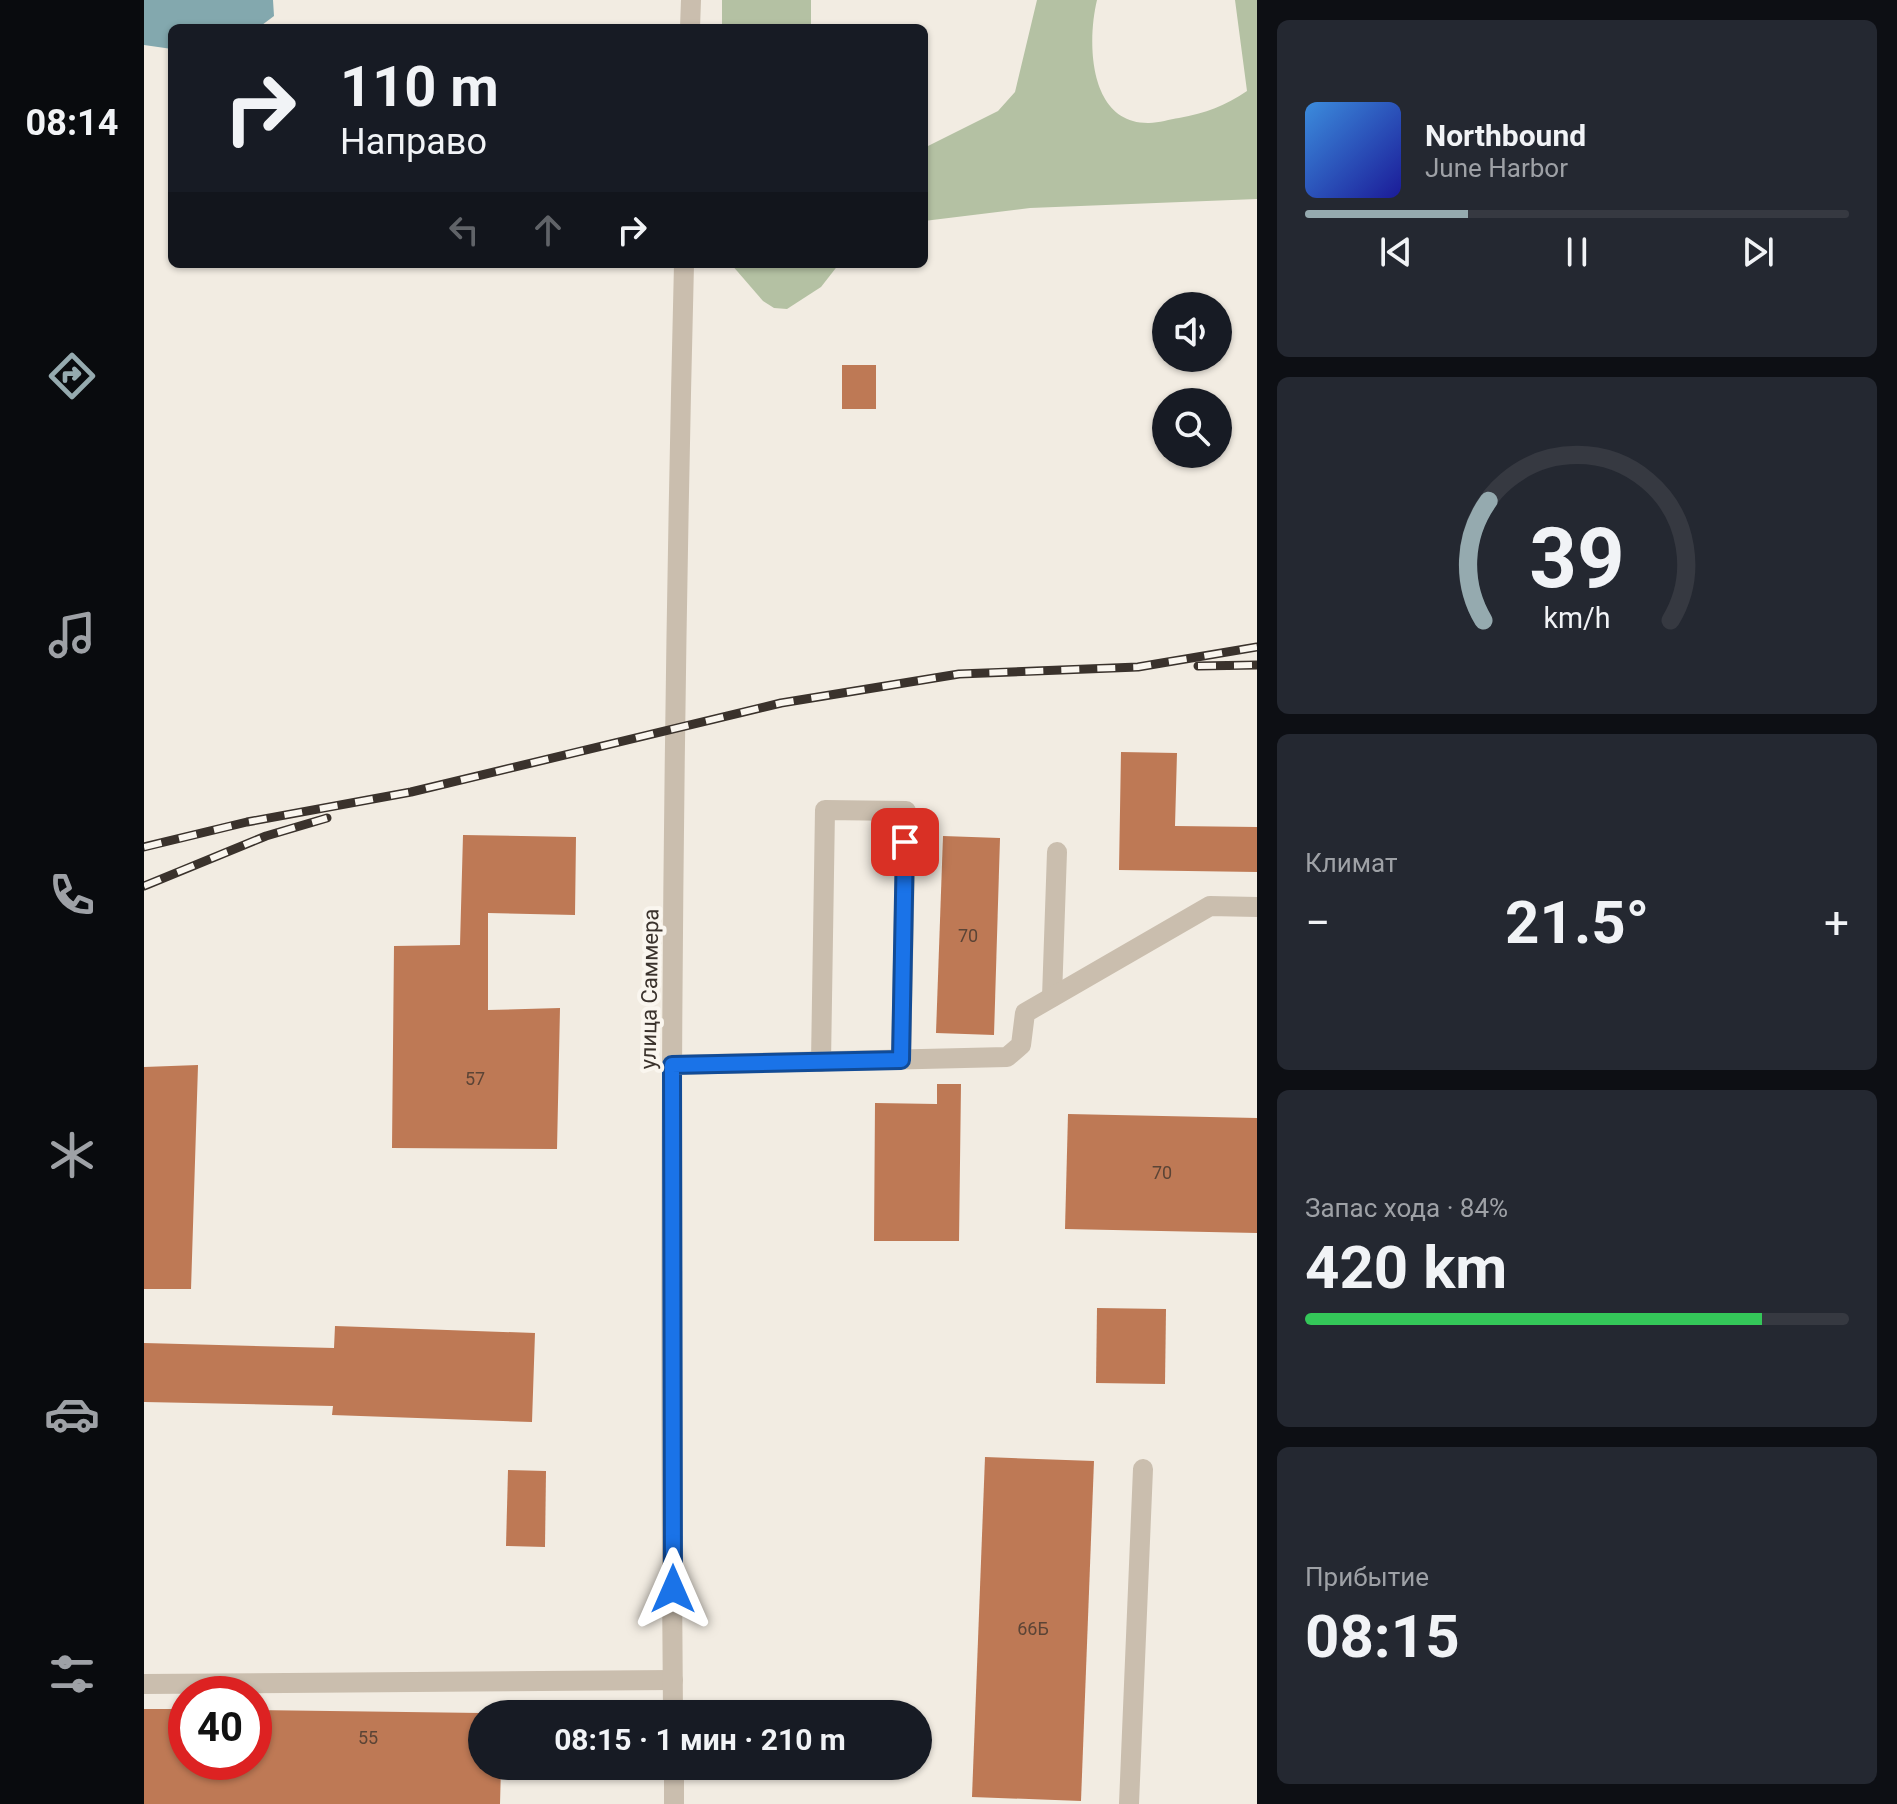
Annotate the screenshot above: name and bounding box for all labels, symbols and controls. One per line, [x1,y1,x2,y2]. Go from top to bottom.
text: 110 m [340,54,499,120]
icon: right [208,56,312,160]
text: 08:14 [26,102,118,144]
text: Northbound [1425,118,1586,153]
text: Направо [340,121,487,163]
text: June Harbor [1425,153,1568,183]
icon: left [442,208,486,252]
icon: ahead [526,208,570,252]
icon: right [610,208,654,252]
icon: previous [1374,230,1418,274]
icon: pause [1555,230,1599,274]
icon: next [1736,230,1780,274]
map controls [1152,292,1232,468]
button: sound [1152,292,1232,372]
icon: directions [44,348,100,404]
button: search [1152,388,1232,468]
text: 39 [1529,510,1625,607]
text: km/h [1543,601,1611,635]
icon: music [44,607,100,663]
pin [871,808,939,876]
icon: arrive [883,820,927,864]
text: Климат [1305,848,1397,878]
icon: phone [44,867,100,923]
text: 21.5° [1505,887,1649,958]
text: − [1305,897,1330,949]
text: + [1824,897,1849,949]
street label: улица Саммера [636,908,663,1070]
house number: 70 [958,925,978,946]
house number: 57 [465,1068,485,1089]
icon: climate [44,1127,100,1183]
house number: 70 [1152,1162,1172,1183]
text: Запас хода · 84% [1305,1193,1508,1223]
text: 420 km [1305,1232,1507,1303]
icon: car [44,1386,100,1442]
position arrow [631,1547,715,1631]
text: Прибытие [1305,1562,1429,1592]
text: 08:15 [1305,1601,1460,1672]
house number: 66Б [1017,1618,1049,1639]
icon: filters [44,1646,100,1702]
speed limit sign: 40 [168,1676,272,1780]
text: 08:15 · 1 мин · 210 m [554,1722,846,1757]
house number: 55 [358,1727,378,1748]

